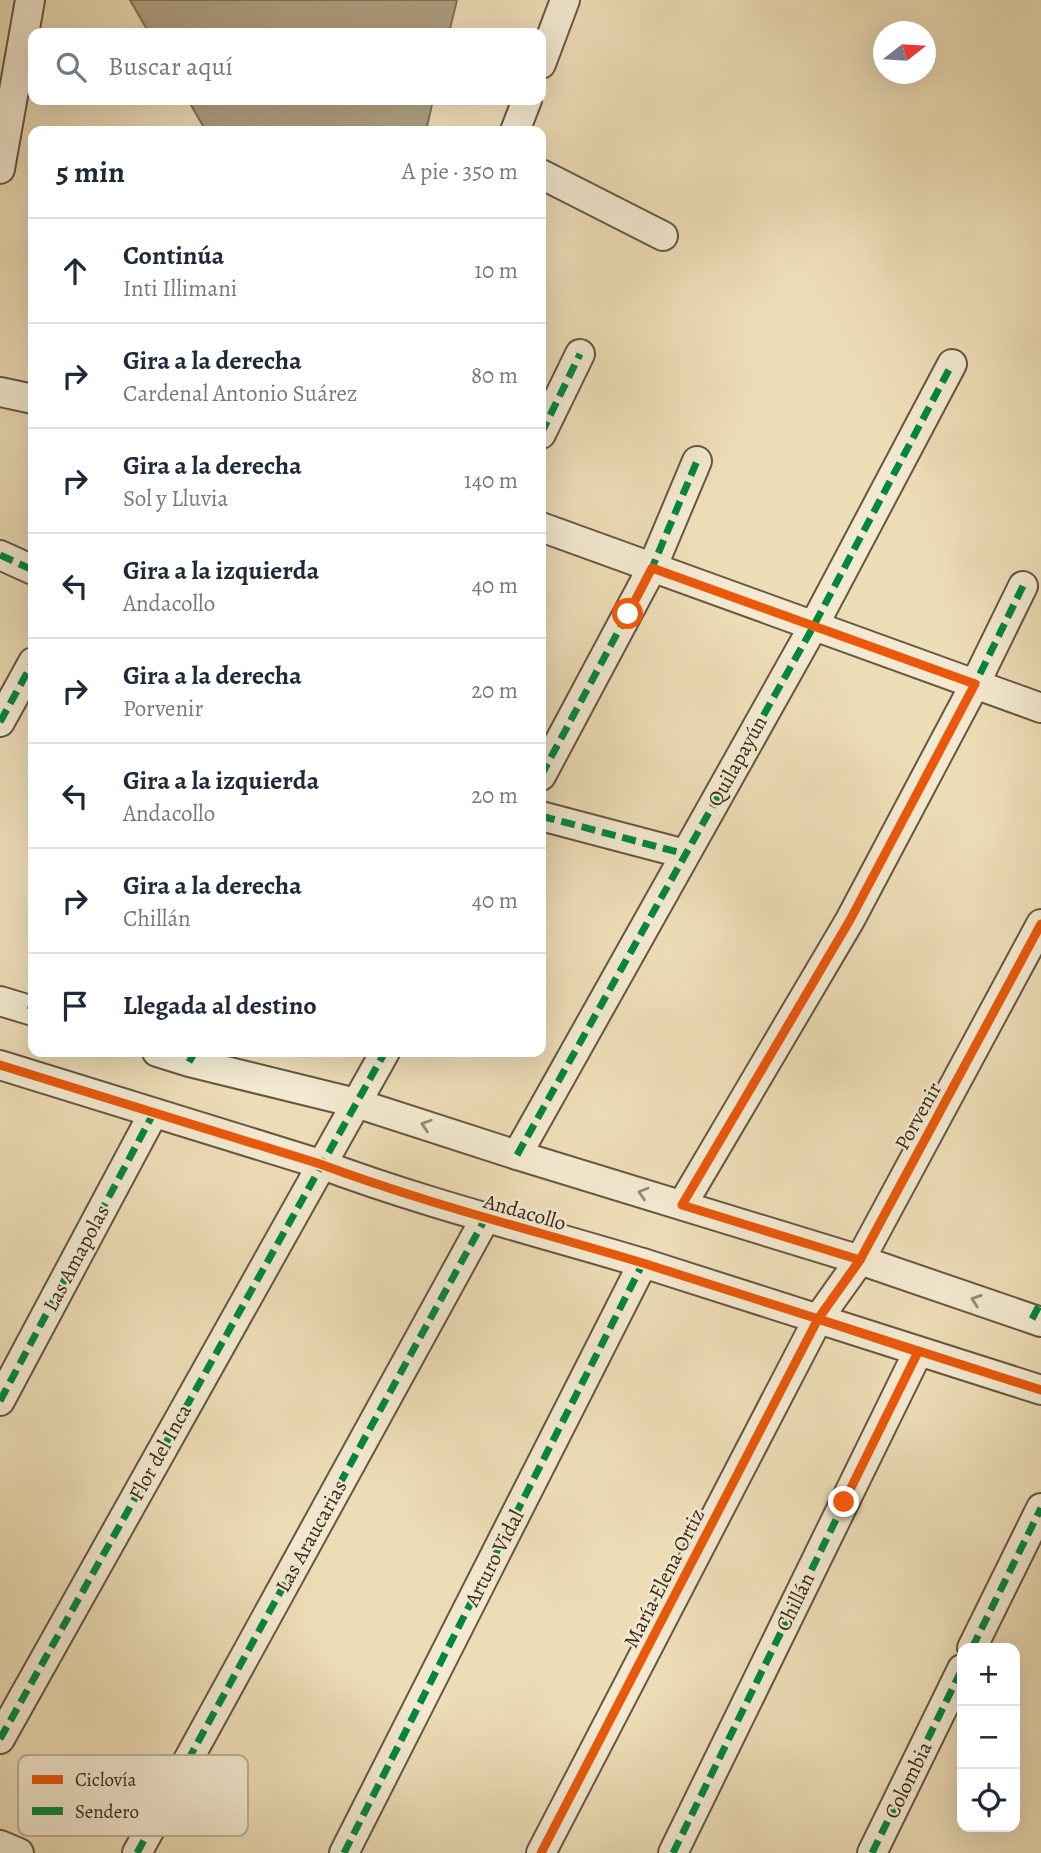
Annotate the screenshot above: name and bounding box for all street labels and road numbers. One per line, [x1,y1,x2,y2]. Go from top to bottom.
street label: Quilapayún [701,711,773,811]
street label: Porvenir [888,1077,948,1155]
street label: Andacollo [480,1187,569,1237]
street label: Las Amapolas [36,1200,116,1316]
street label: Flor del Inca [122,1399,198,1505]
street label: Las Araucarias [269,1475,353,1597]
street label: María Elena Ortiz [617,1504,711,1652]
street label: Arturo Vidal [457,1505,530,1612]
street label: Chillán [769,1568,821,1636]
street label: Colombia [877,1737,939,1823]

